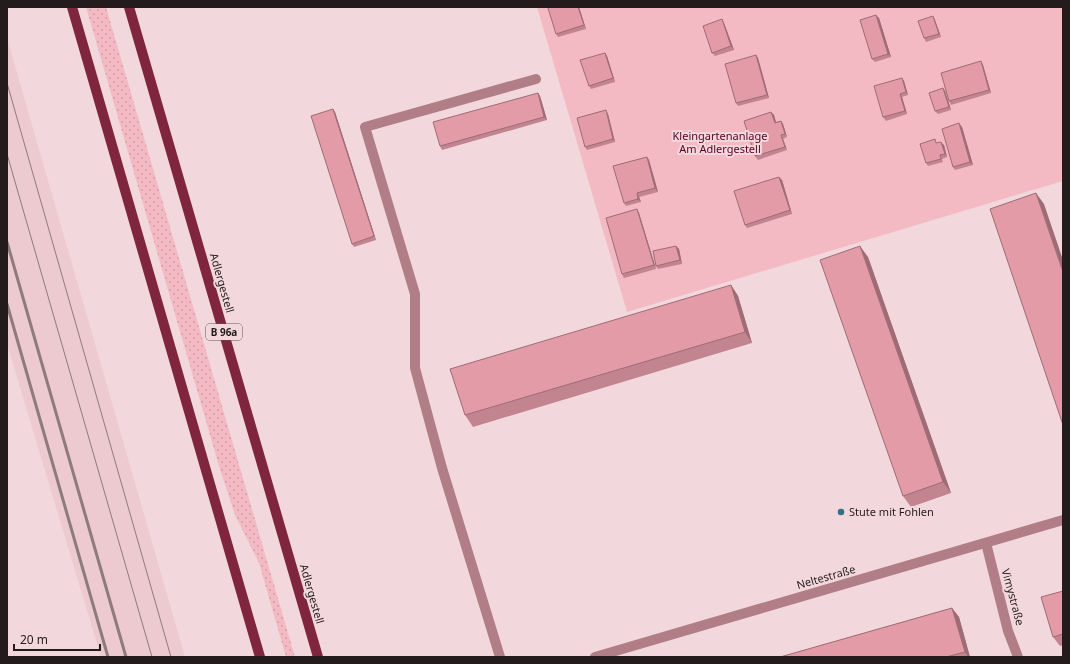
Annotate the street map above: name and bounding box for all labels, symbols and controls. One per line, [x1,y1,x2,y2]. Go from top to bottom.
park label: Kleingartenanlage Am Adlergestell [673,128,767,156]
street label: Adlergestell [207,251,238,314]
road number: B 96a [206,324,242,340]
place label: Stute mit Fohlen [849,504,934,519]
marker: Stute mit Fohlen [836,507,846,517]
street label: Neltestraße [795,561,857,592]
street label: Adlergestell [297,562,328,625]
street label: Vimystraße [999,567,1028,627]
scale bar [14,626,100,652]
text: 20 m [20,631,48,648]

